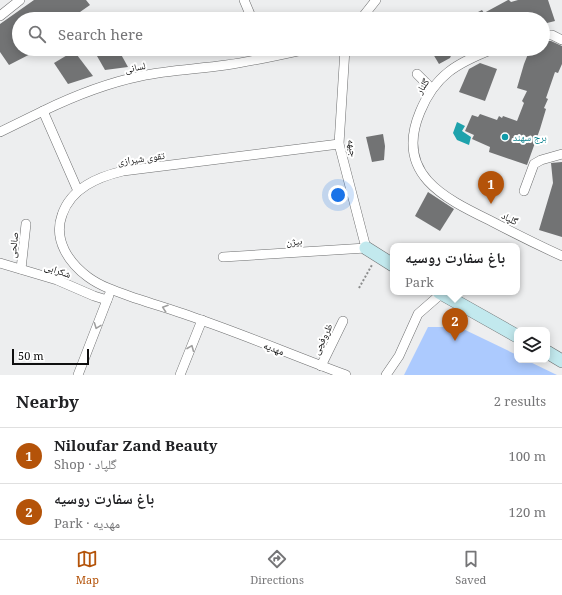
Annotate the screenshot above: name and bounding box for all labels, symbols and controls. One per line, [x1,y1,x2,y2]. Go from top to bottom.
search box [12,12,550,56]
icon: search [26,23,48,45]
text: Search here [58,24,143,44]
street label: لسانی [123,58,147,76]
street label: گلنار [411,75,433,97]
place label: برج سهند [513,130,547,144]
marker: برج سهند [500,132,510,142]
street label: جبهه [345,138,361,158]
street label: تقوی شیرازی [117,148,165,168]
pin: 1 [478,171,504,204]
your location [328,185,348,205]
street label: گلپاد [499,208,521,228]
street label: صالحی [4,231,22,259]
street label: بیژن [285,233,303,249]
popup [390,243,520,295]
text: باغ سفارت روسیه [405,247,505,267]
street label: شکرابی [43,259,74,281]
text: Park [405,273,434,291]
one-way arrow [162,304,169,312]
pin: 2 [442,308,468,341]
street label: ظروفچی [308,321,336,357]
one-way arrow [94,322,102,329]
map controls [514,327,550,363]
button: layers [514,327,550,363]
street label: مهدیه [262,338,287,358]
one-way arrow [186,344,194,351]
scale bar [12,347,89,366]
text: 50 m [18,348,44,363]
text: Nearby [16,390,79,413]
text: 2 results [494,392,546,410]
text: Niloufar Zand Beauty [54,435,218,455]
text: 1 [25,447,33,465]
text: 100 m [509,447,546,465]
text: Shop · گلپاد [54,455,117,473]
text: باغ سفارت روسیه [54,488,154,508]
text: 2 [25,503,33,521]
text: 120 m [509,503,546,521]
text: Park · مهدیه [54,514,120,532]
tab: Map [76,548,99,587]
tab: Directions [250,548,304,587]
tab: Saved [455,548,486,587]

